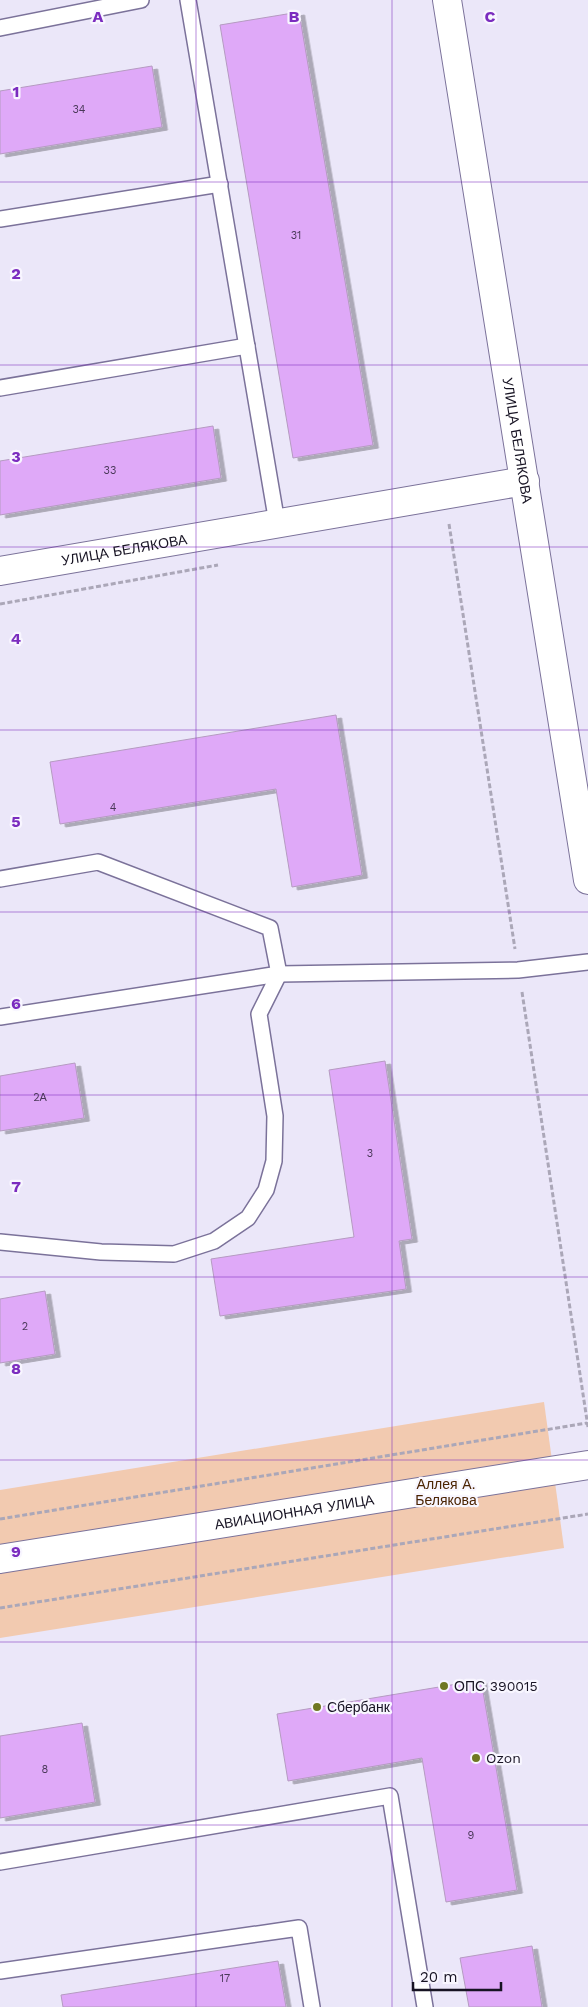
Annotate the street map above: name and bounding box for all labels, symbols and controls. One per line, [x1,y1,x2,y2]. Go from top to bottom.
text: A [93,7,104,26]
text: B [289,7,300,26]
text: C [485,7,496,26]
text: 1 [13,82,19,101]
house number: 34 [72,103,86,116]
house number: 31 [291,229,301,242]
text: 2 [11,264,21,283]
street label: УЛИЦА БЕЛЯКОВА [500,376,536,505]
text: 3 [11,447,21,466]
house number: 33 [104,464,116,477]
street label: УЛИЦА БЕЛЯКОВА [60,531,189,568]
text: 4 [11,629,21,648]
house number: 4 [110,801,117,814]
text: 5 [11,812,21,831]
text: 6 [11,994,21,1013]
house number: 2А [33,1091,48,1104]
house number: 3 [367,1147,373,1160]
text: 7 [11,1177,21,1196]
house number: 2 [22,1320,28,1333]
text: 8 [11,1359,21,1378]
park label: Аллея А. Белякова [415,1476,477,1508]
street label: АВИАЦИОННАЯ УЛИЦА [213,1491,376,1533]
text: 9 [11,1542,21,1561]
place label: ОПС 390015 [454,1678,538,1694]
marker: ОПС 390015 [438,1680,450,1692]
place label: Сбербанк [327,1699,391,1715]
marker: Сбербанк [311,1701,323,1713]
place label: Ozon [486,1750,521,1766]
marker: Ozon [470,1752,482,1764]
house number: 8 [42,1763,49,1776]
house number: 9 [468,1829,475,1842]
scale bar [413,1960,500,1992]
text: 20 m [420,1968,458,1986]
house number: 17 [220,1972,230,1985]

